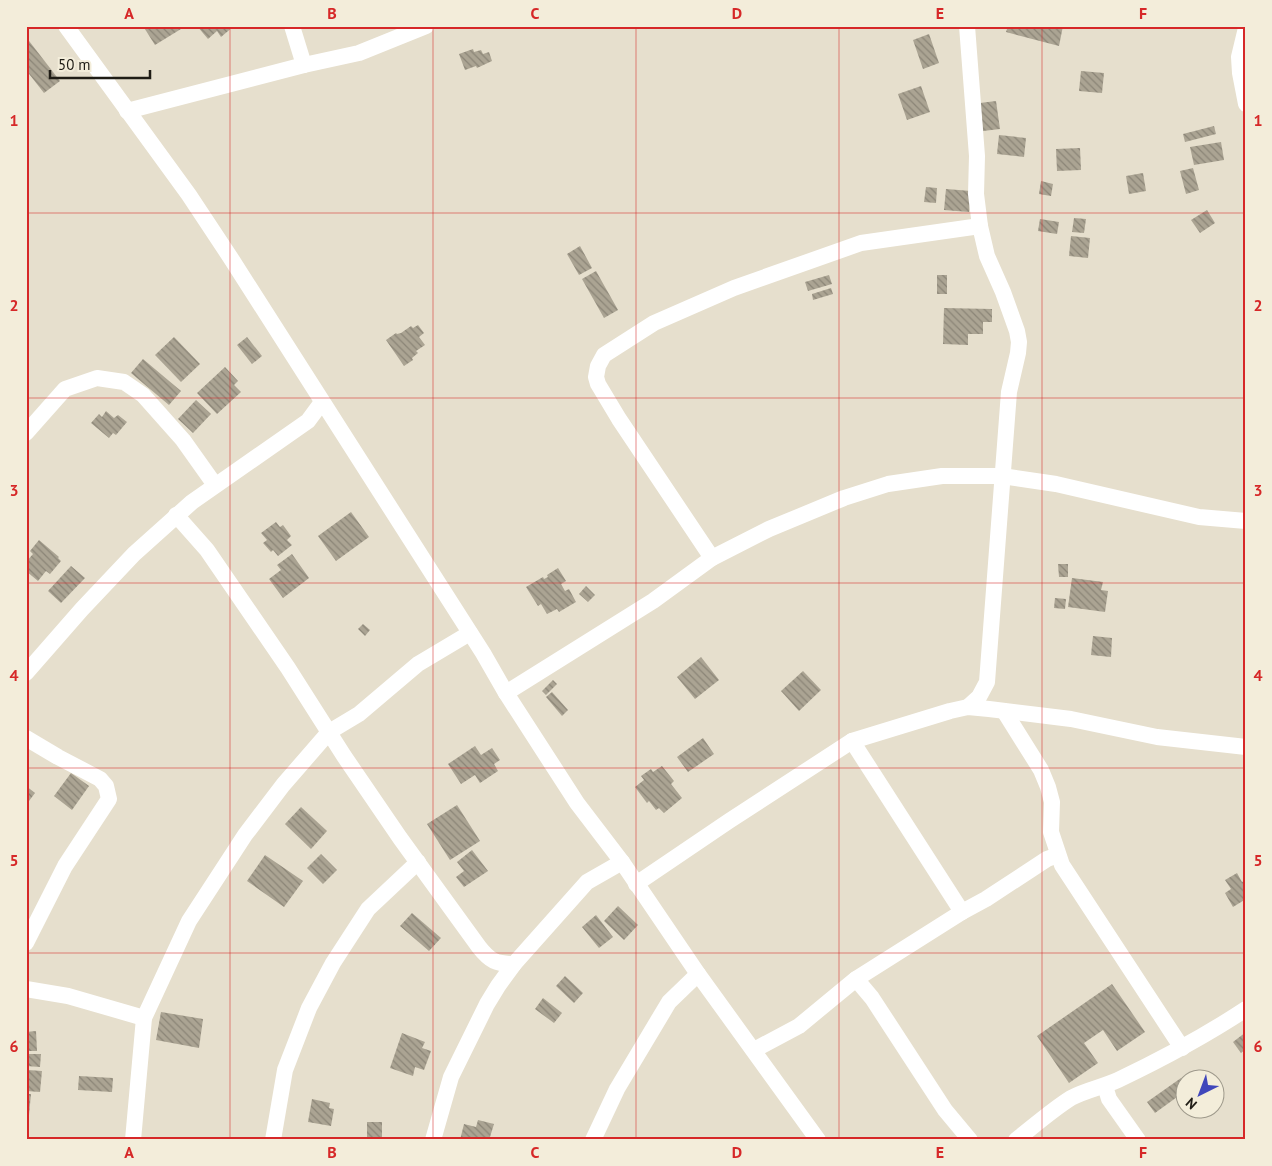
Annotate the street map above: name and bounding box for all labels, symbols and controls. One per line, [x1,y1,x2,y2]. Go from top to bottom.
text: A [124,3,134,23]
text: B [327,3,337,23]
text: C [531,3,540,23]
text: D [732,3,742,23]
text: E [936,3,944,23]
text: F [1139,3,1147,23]
scale bar [50,48,150,80]
text: 50 m [58,55,91,74]
text: 1 [9,110,19,130]
text: 1 [1253,110,1263,130]
text: 2 [9,295,19,315]
text: 2 [1253,295,1263,315]
text: 3 [9,480,19,500]
text: 3 [1253,480,1263,500]
text: 4 [9,665,19,685]
text: 4 [1253,665,1263,685]
text: 5 [9,850,19,870]
text: 5 [1253,850,1263,870]
text: 6 [9,1036,19,1056]
text: 6 [1253,1036,1263,1056]
north arrow [1174,1068,1224,1118]
text: N [1182,1094,1201,1113]
text: A [124,1142,134,1162]
text: B [327,1142,337,1162]
text: C [531,1142,540,1162]
text: D [732,1142,742,1162]
text: E [936,1142,944,1162]
text: F [1139,1142,1147,1162]

